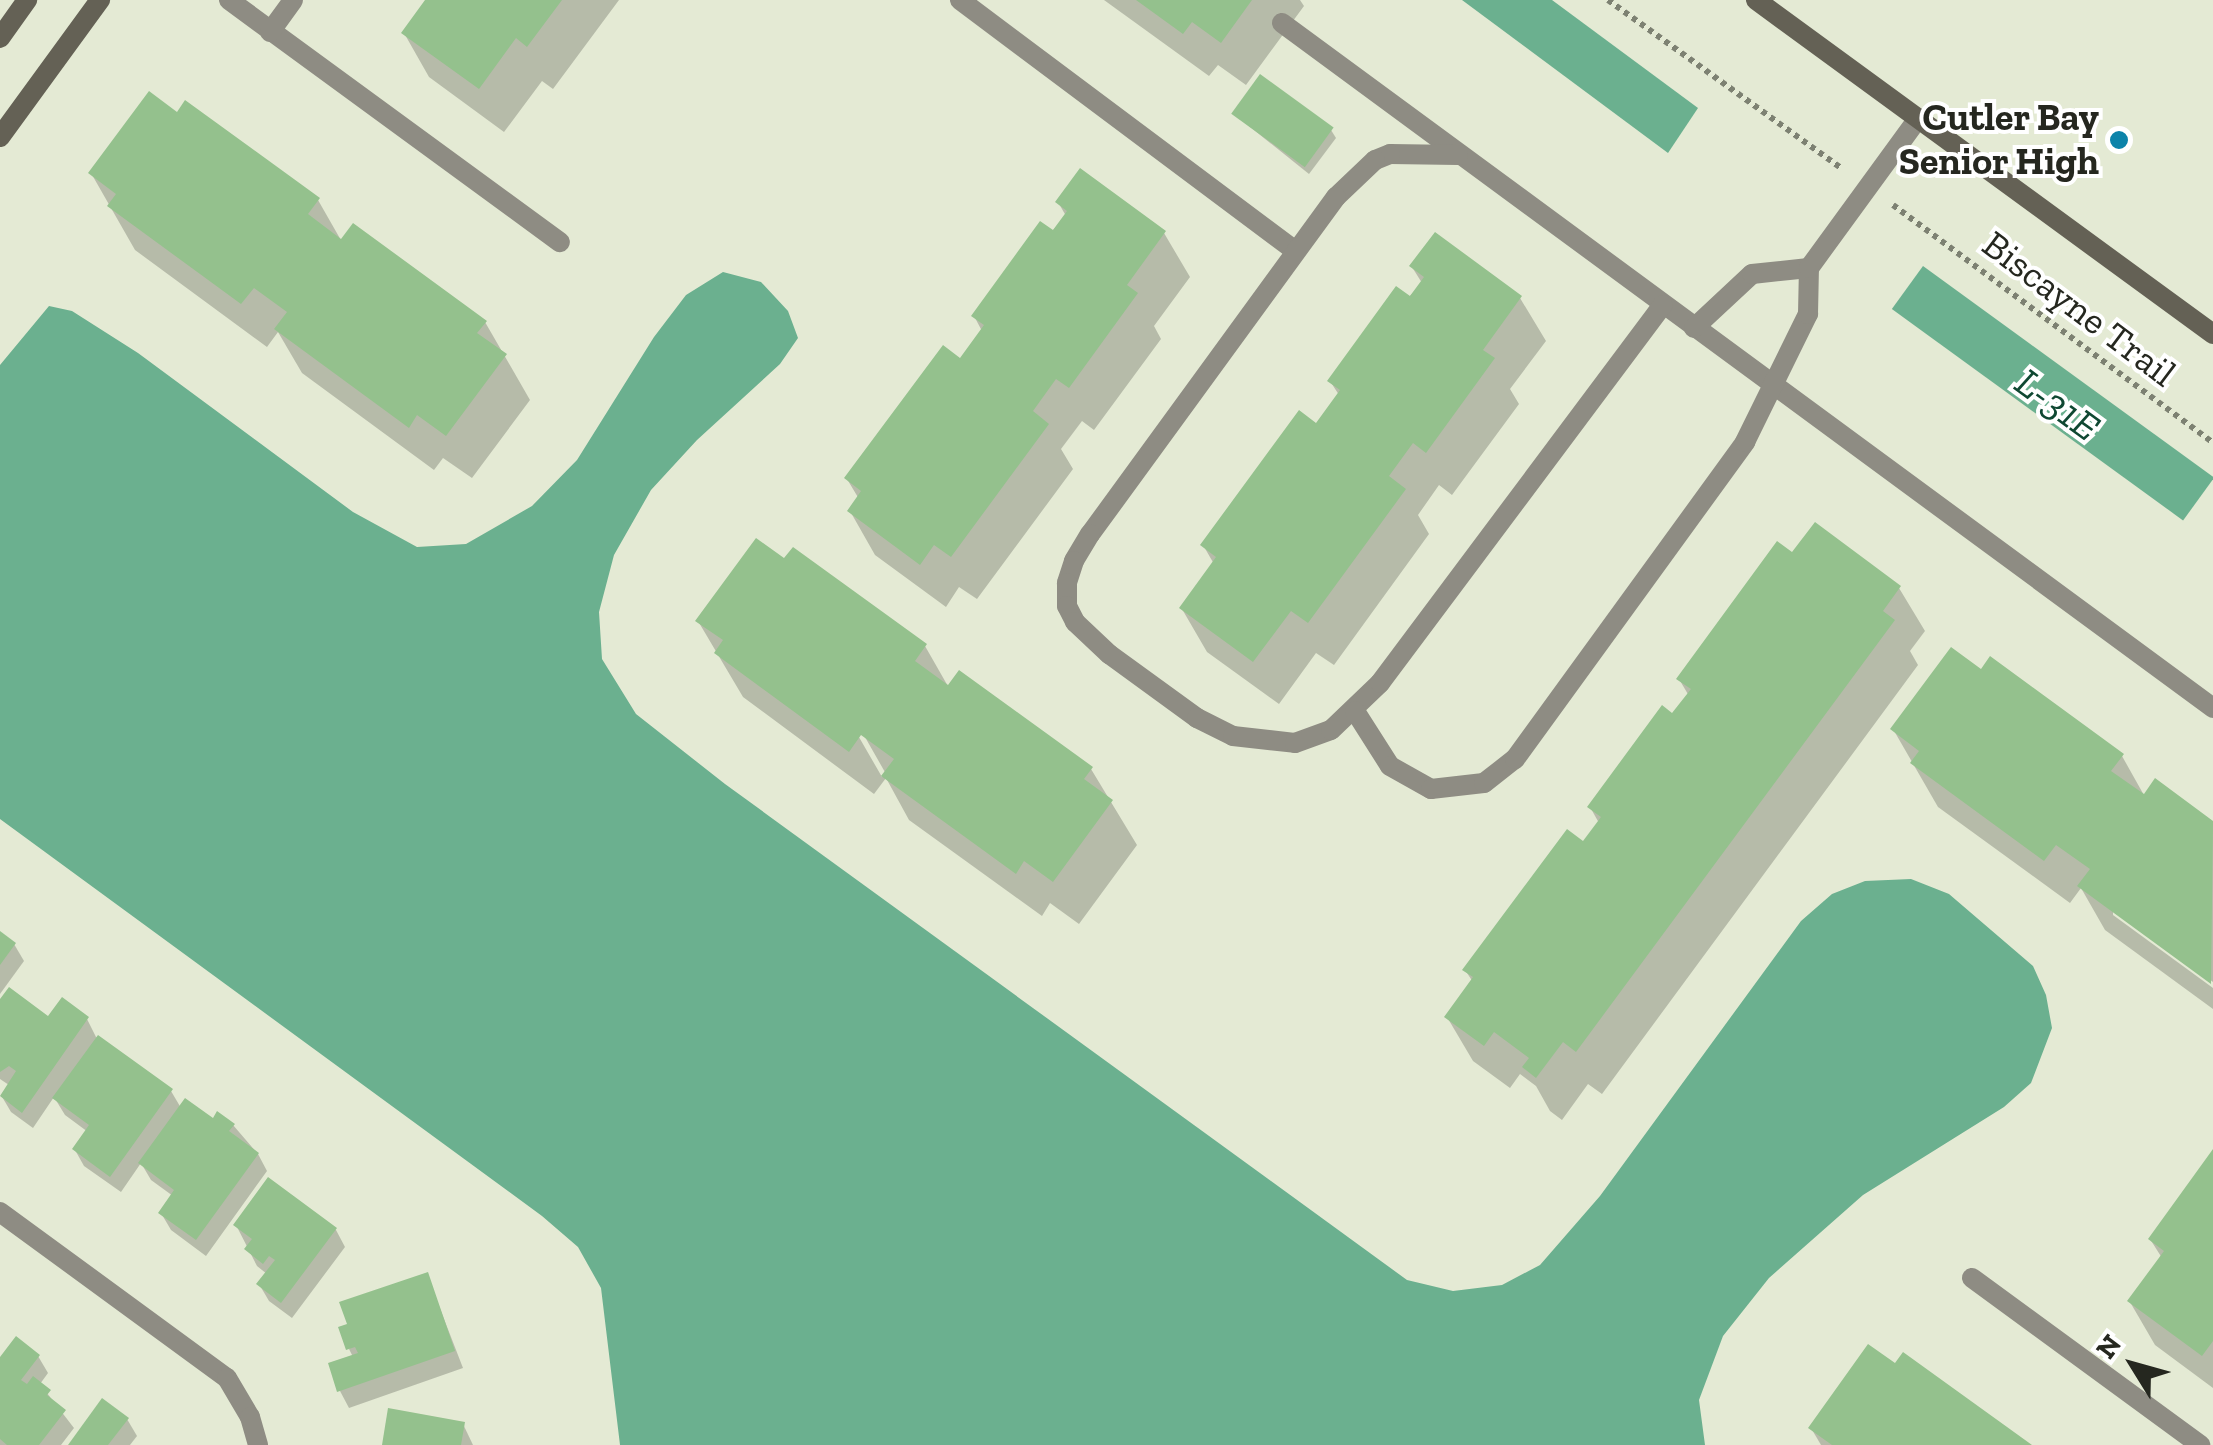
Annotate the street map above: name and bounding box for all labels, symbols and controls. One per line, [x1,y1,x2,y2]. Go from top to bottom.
place label: Cutler Bay Senior High [1898,95,2099,184]
marker: Cutler Bay Senior High [2108,129,2130,151]
street label: Biscayne Trail [1973,221,2185,397]
water label: L-31E [2007,358,2109,450]
north arrow [2083,1315,2183,1415]
text: N [2089,1328,2128,1365]

